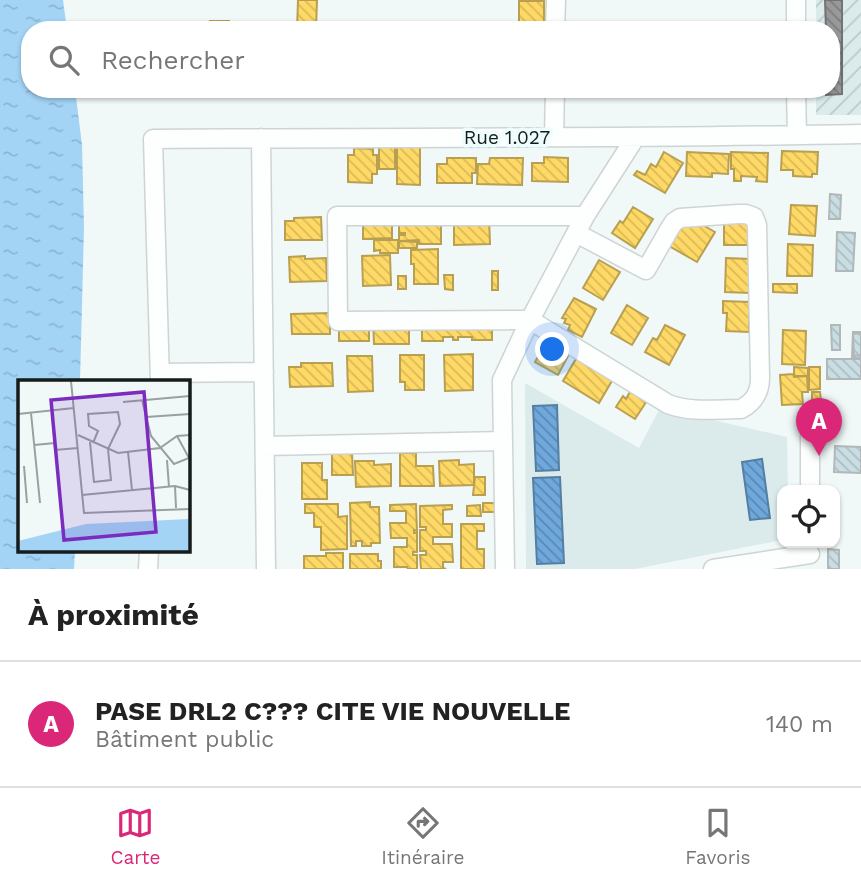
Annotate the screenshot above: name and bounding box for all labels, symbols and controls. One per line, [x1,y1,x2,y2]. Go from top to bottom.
search box [21,21,840,98]
icon: search [45,41,83,79]
text: Rechercher [101,45,245,75]
street label: Rue 1.027 [464,126,550,149]
your location [535,332,569,366]
inset map [18,380,189,552]
pin: A [796,398,842,456]
map controls [777,485,840,548]
button: locate [777,485,840,548]
text: À proximité [28,597,199,632]
text: PASE DRL2 C??? CITE VIE NOUVELLE [95,696,570,726]
text: A [43,711,59,738]
text: 140 m [766,711,833,738]
text: Bâtiment public [95,726,274,753]
tab: Carte [110,804,160,869]
tab: Itinéraire [381,804,464,869]
tab: Favoris [685,804,751,869]

